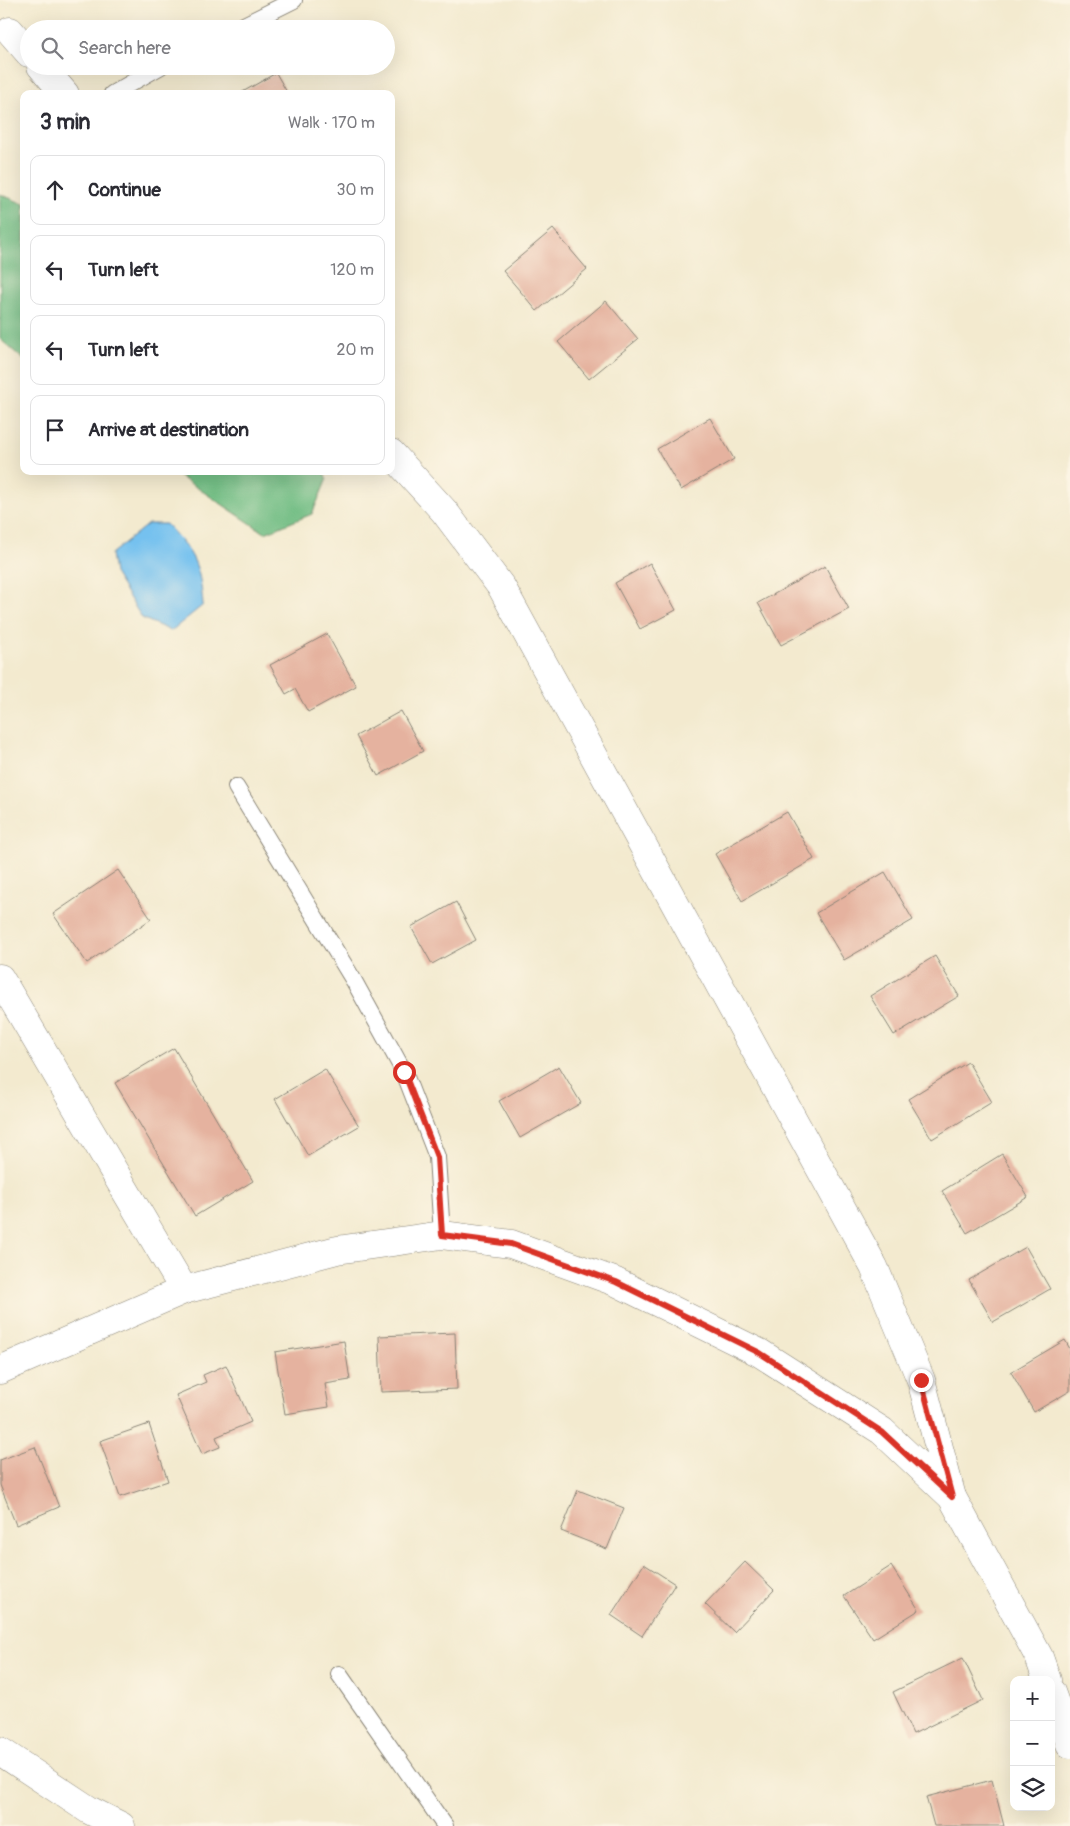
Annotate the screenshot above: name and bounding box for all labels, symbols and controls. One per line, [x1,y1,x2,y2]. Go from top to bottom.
search box [20,20,395,75]
icon: search [38,34,66,62]
text: Search here [78,36,171,60]
text: 3 min [40,109,90,136]
text: Walk · 170 m [288,113,375,133]
icon: ahead [41,176,69,204]
text: Continue [88,178,161,202]
text: 30 m [336,180,374,200]
icon: left [41,256,69,284]
text: Turn left [88,258,158,282]
text: 120 m [330,260,374,280]
icon: left [41,336,69,364]
text: Turn left [88,338,158,362]
text: 20 m [336,340,374,360]
icon: arrive [41,416,69,444]
text: Arrive at destination [88,418,249,442]
route start [393,1061,416,1084]
route end [910,1369,933,1392]
map controls [1010,1676,1055,1811]
button: + [1010,1676,1055,1721]
button: − [1010,1721,1055,1766]
button: layers [1010,1766,1055,1811]

